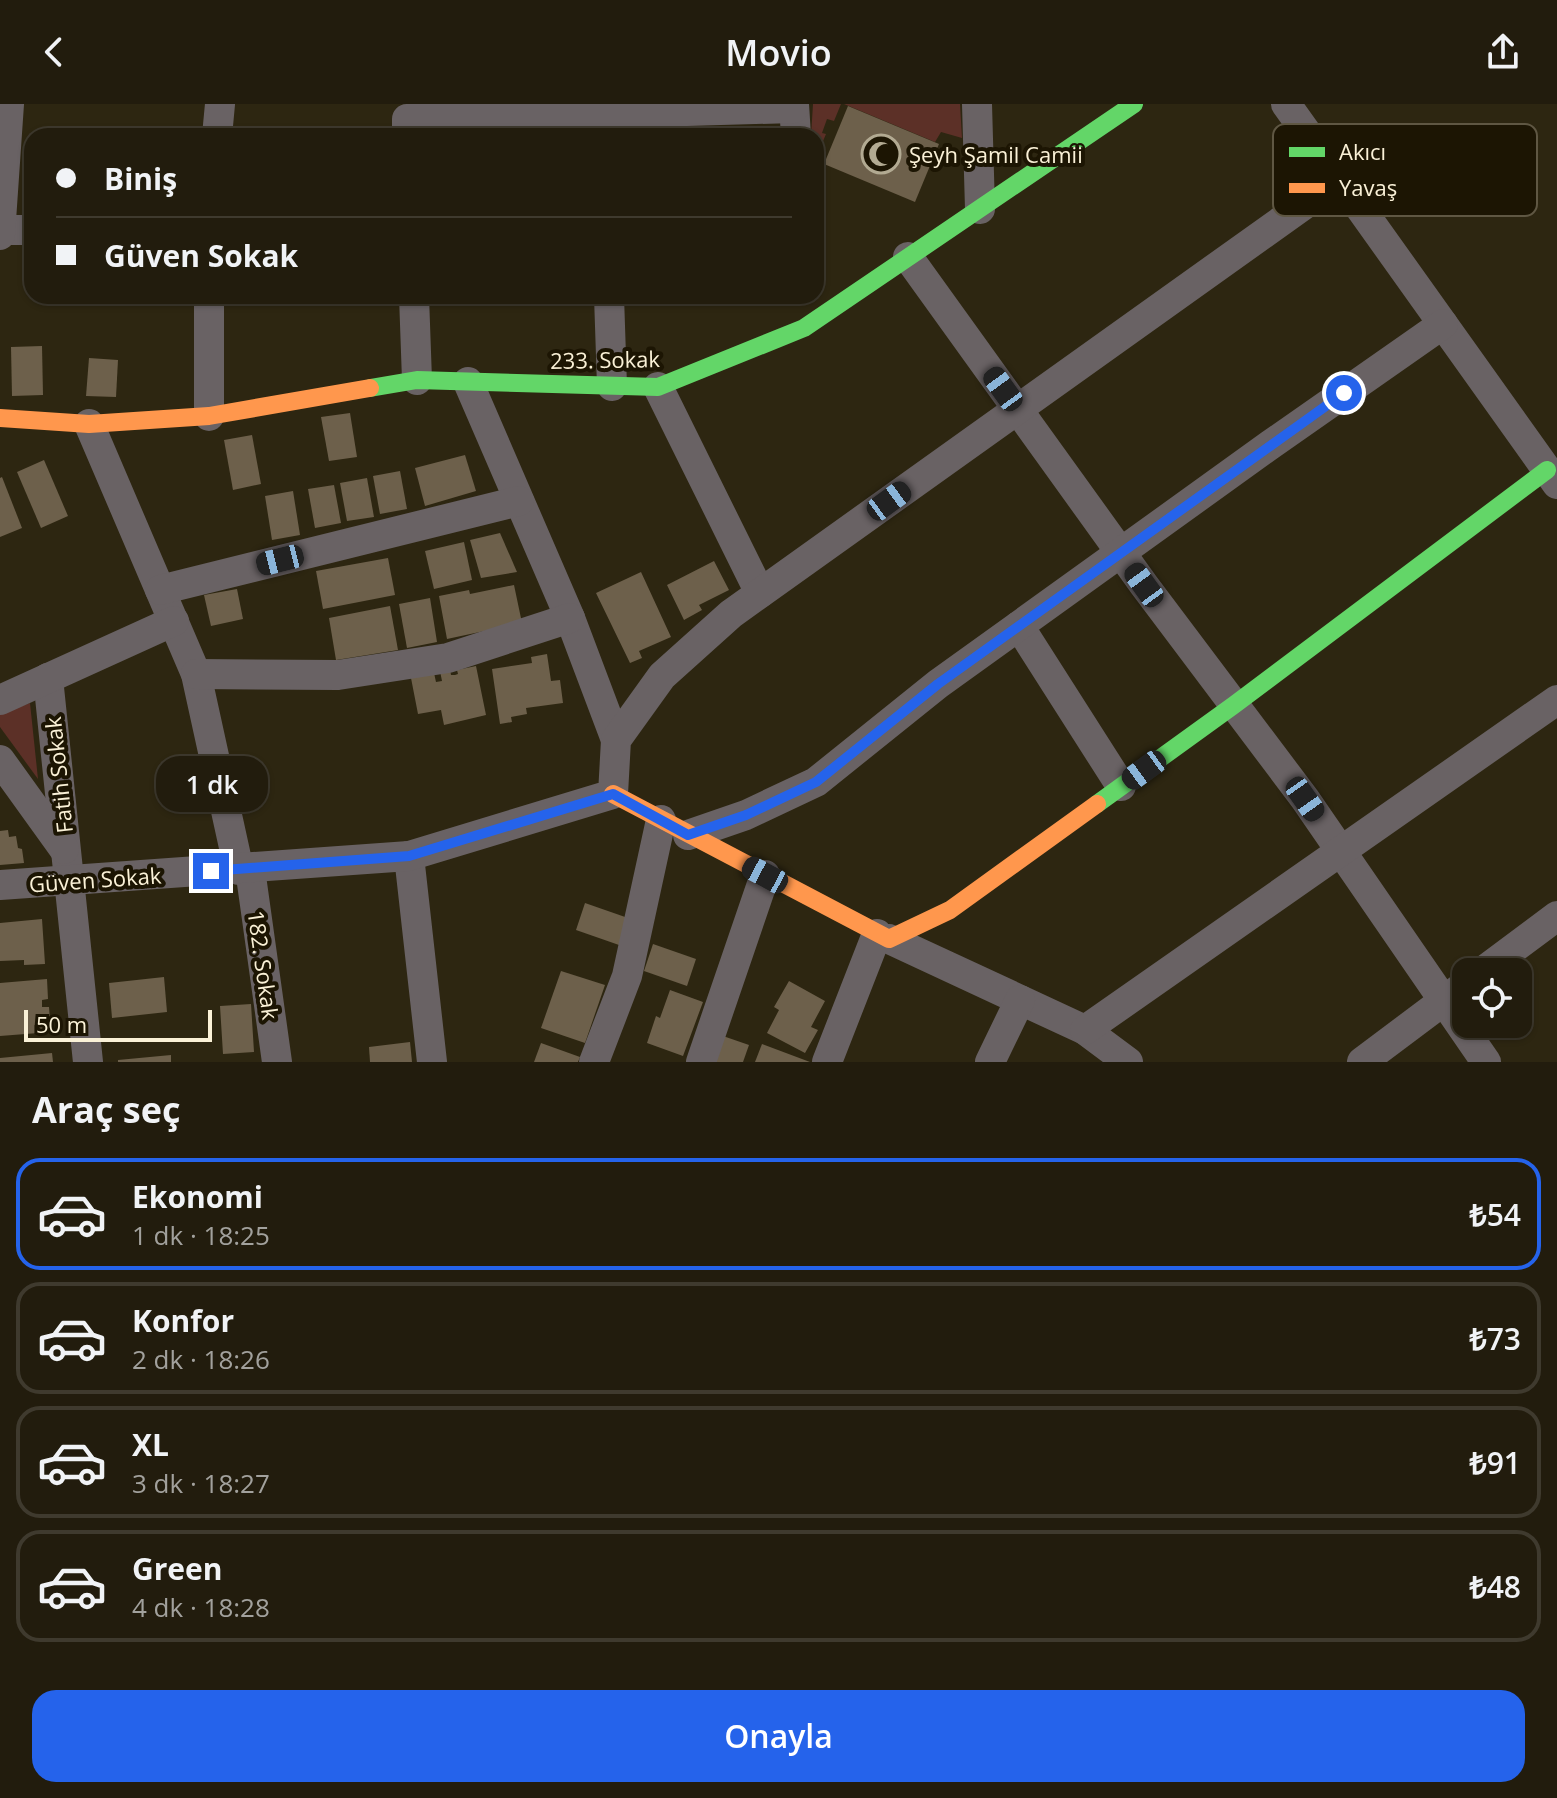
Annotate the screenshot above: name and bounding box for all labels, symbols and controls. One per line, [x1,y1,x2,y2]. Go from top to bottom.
text: Movio [725,28,832,77]
icon: back [32,30,76,74]
icon: share [1481,30,1525,74]
legend [1273,124,1537,216]
mosque icon: Şeyh Şamil Camii [860,133,902,175]
text: Akıcı [1339,136,1386,166]
place label: Şeyh Şamil Camii [909,139,1083,169]
text: Biniş [104,158,177,199]
text: Yavaş [1339,172,1397,202]
text: Güven Sokak [104,235,298,276]
street label: 233. Sokak [550,343,661,375]
car [979,363,1027,415]
route start [1326,375,1362,411]
car [863,477,915,525]
car [254,543,306,577]
car [1120,559,1168,611]
street label: Fatih Sokak [37,715,79,835]
car [1118,746,1170,794]
callout: 1 dk [155,755,267,811]
text: 1 dk [186,766,238,802]
car [1281,772,1329,826]
route end [193,853,229,889]
car [738,853,792,897]
street label: Güven Sokak [28,859,163,899]
street label: 182. Sokak [242,909,287,1022]
map controls [1452,958,1532,1038]
button: locate [1452,958,1532,1038]
scale bar [24,1006,212,1042]
text: 50 m [36,1009,87,1039]
text: Araç seç [32,1085,180,1134]
text: Ekonomi [132,1176,263,1217]
icon: car [36,1178,108,1250]
text: ₺54 [1470,1194,1521,1235]
text: 1 dk · 18:25 [132,1217,270,1253]
text: Konfor [132,1300,234,1341]
icon: car [36,1302,108,1374]
text: ₺73 [1470,1318,1521,1359]
text: 2 dk · 18:26 [132,1341,270,1377]
text: XL [132,1424,169,1465]
icon: car [36,1426,108,1498]
text: ₺91 [1470,1442,1521,1483]
text: 3 dk · 18:27 [132,1465,270,1501]
text: Green [132,1548,223,1589]
icon: car [36,1550,108,1622]
text: ₺48 [1470,1566,1521,1607]
text: 4 dk · 18:28 [132,1589,270,1625]
button: Onayla [32,1690,1525,1782]

